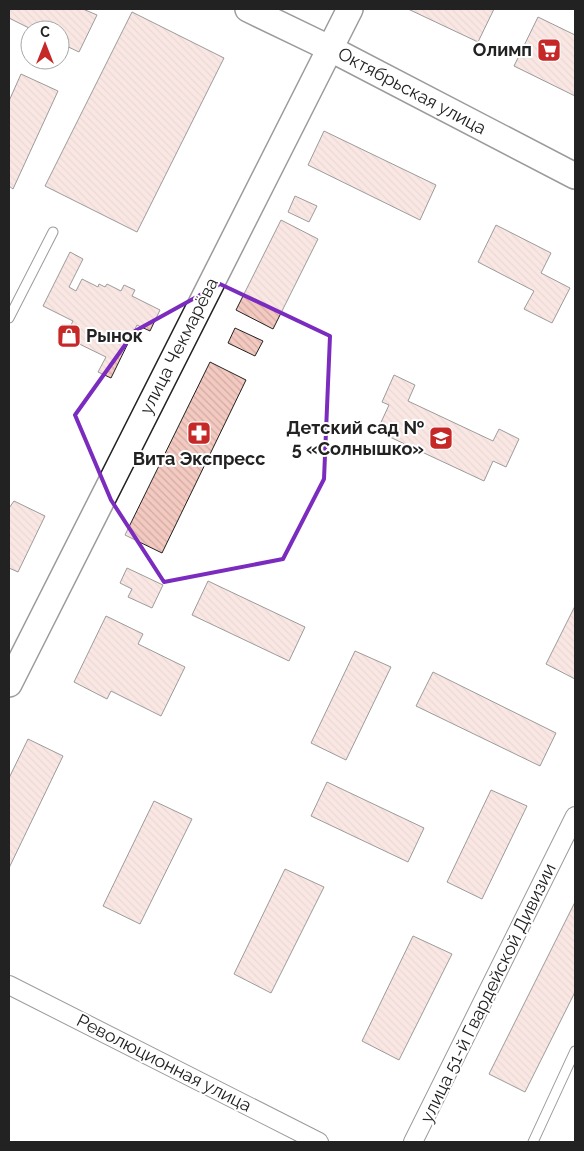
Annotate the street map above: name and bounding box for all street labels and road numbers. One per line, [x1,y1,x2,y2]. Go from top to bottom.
street label: Октябрьская улица [335,43,490,139]
street label: улица Чекмарёва [135,274,222,418]
street label: улица 51-й Гвардейской Дивизии [415,860,560,1126]
street label: Революционная улица [73,1009,255,1116]

